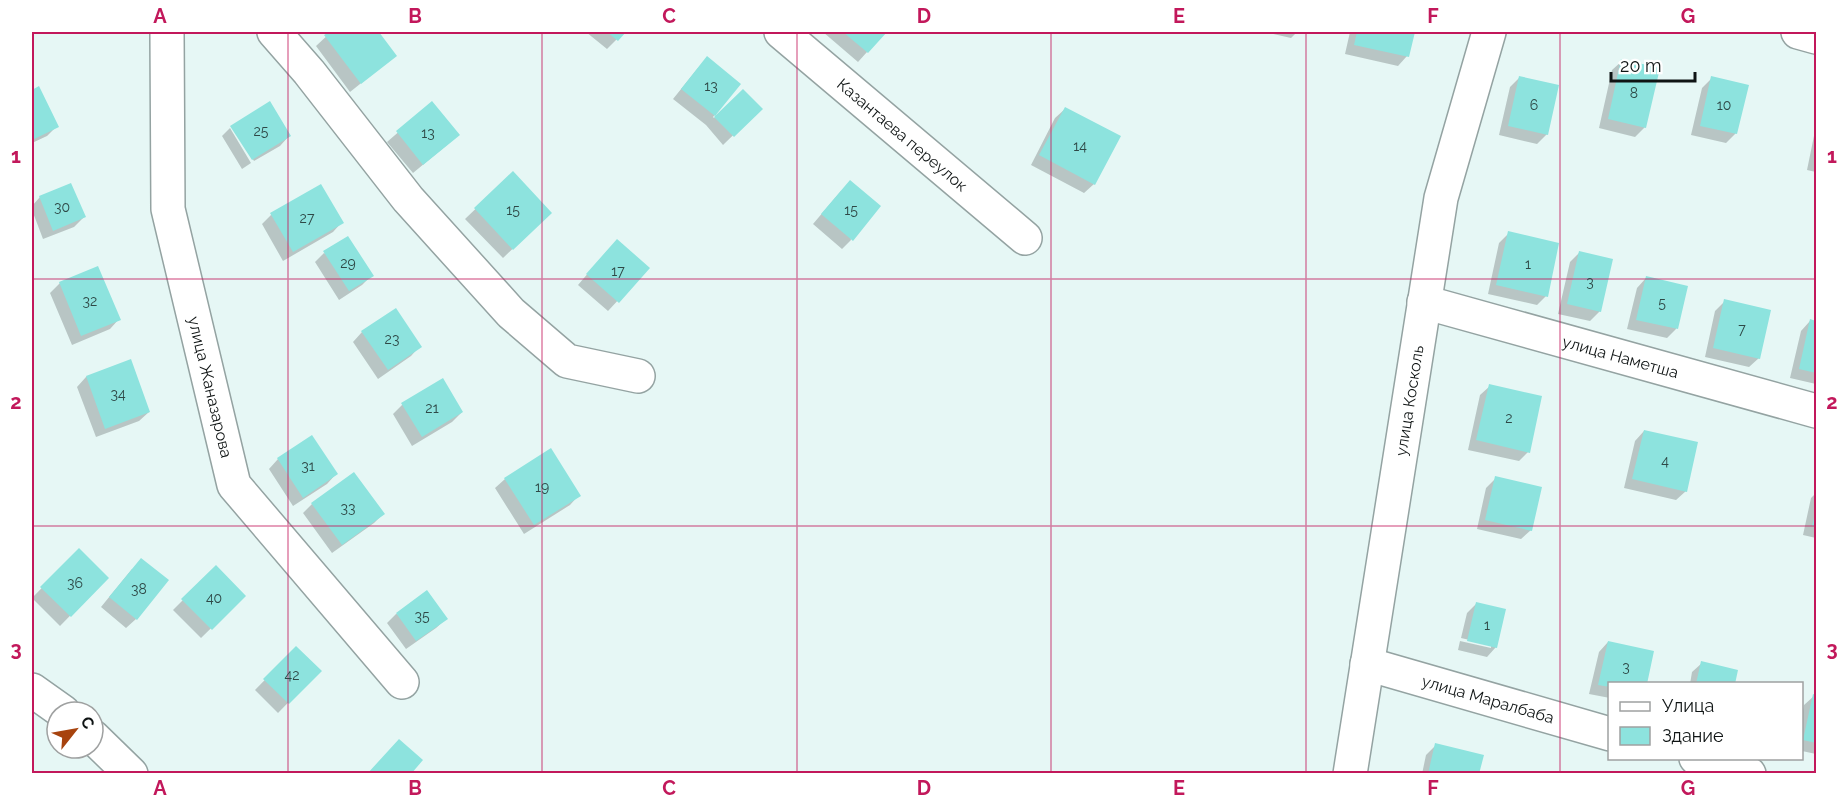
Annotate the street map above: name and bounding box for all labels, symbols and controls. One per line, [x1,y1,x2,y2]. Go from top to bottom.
text: A [153,4,167,28]
text: B [408,4,422,28]
text: C [662,4,676,28]
text: D [917,4,931,28]
text: E [1173,4,1185,28]
text: F [1427,4,1439,28]
text: G [1681,4,1695,28]
scale bar [1611,45,1695,83]
text: 20 m [1620,55,1662,76]
street label: Казантаева переулок [833,75,971,195]
house number: 13 [704,78,718,94]
house number: 8 [1630,85,1638,101]
house number: 6 [1530,97,1538,113]
house number: 10 [1717,97,1731,113]
house number: 25 [254,123,269,139]
house number: 13 [421,125,435,141]
house number: 14 [1073,138,1087,154]
text: 1 [11,144,21,168]
text: 1 [1827,144,1837,168]
house number: 30 [54,199,70,215]
house number: 15 [506,202,520,218]
house number: 15 [844,202,858,218]
house number: 27 [300,210,315,226]
house number: 29 [340,255,356,271]
house number: 1 [1525,256,1531,272]
house number: 17 [611,263,625,279]
house number: 3 [1586,274,1594,290]
house number: 32 [83,293,97,309]
house number: 5 [1658,295,1666,311]
street label: улица Жаназарова [184,314,236,460]
house number: 7 [1738,321,1746,337]
house number: 23 [385,331,399,347]
street label: улица Наметша [1560,332,1681,382]
street label: улица Косколь [1391,344,1428,457]
house number: 34 [110,386,126,402]
text: 2 [10,390,22,414]
text: 2 [1826,390,1838,414]
house number: 21 [425,400,439,416]
house number: 2 [1505,410,1513,426]
house number: 4 [1661,453,1669,469]
house number: 31 [301,458,315,474]
house number: 19 [535,479,549,495]
house number: 33 [341,500,355,516]
house number: 36 [67,575,83,591]
house number: 38 [131,581,147,597]
house number: 40 [206,590,222,606]
house number: 35 [414,608,430,624]
house number: 1 [1484,617,1490,633]
text: 3 [10,637,22,661]
text: 3 [1826,637,1838,661]
house number: 3 [1622,659,1630,675]
house number: 42 [285,667,299,683]
street label: улица Маралбаба [1420,671,1556,727]
legend [1608,682,1803,760]
text: Улица [1662,695,1714,716]
north arrow [45,700,105,760]
text: С [76,713,98,732]
text: Здание [1662,725,1724,746]
text: A [153,776,167,800]
text: B [408,776,422,800]
text: C [662,776,676,800]
text: D [917,776,931,800]
text: E [1173,776,1185,800]
text: F [1427,776,1439,800]
text: G [1681,776,1695,800]

